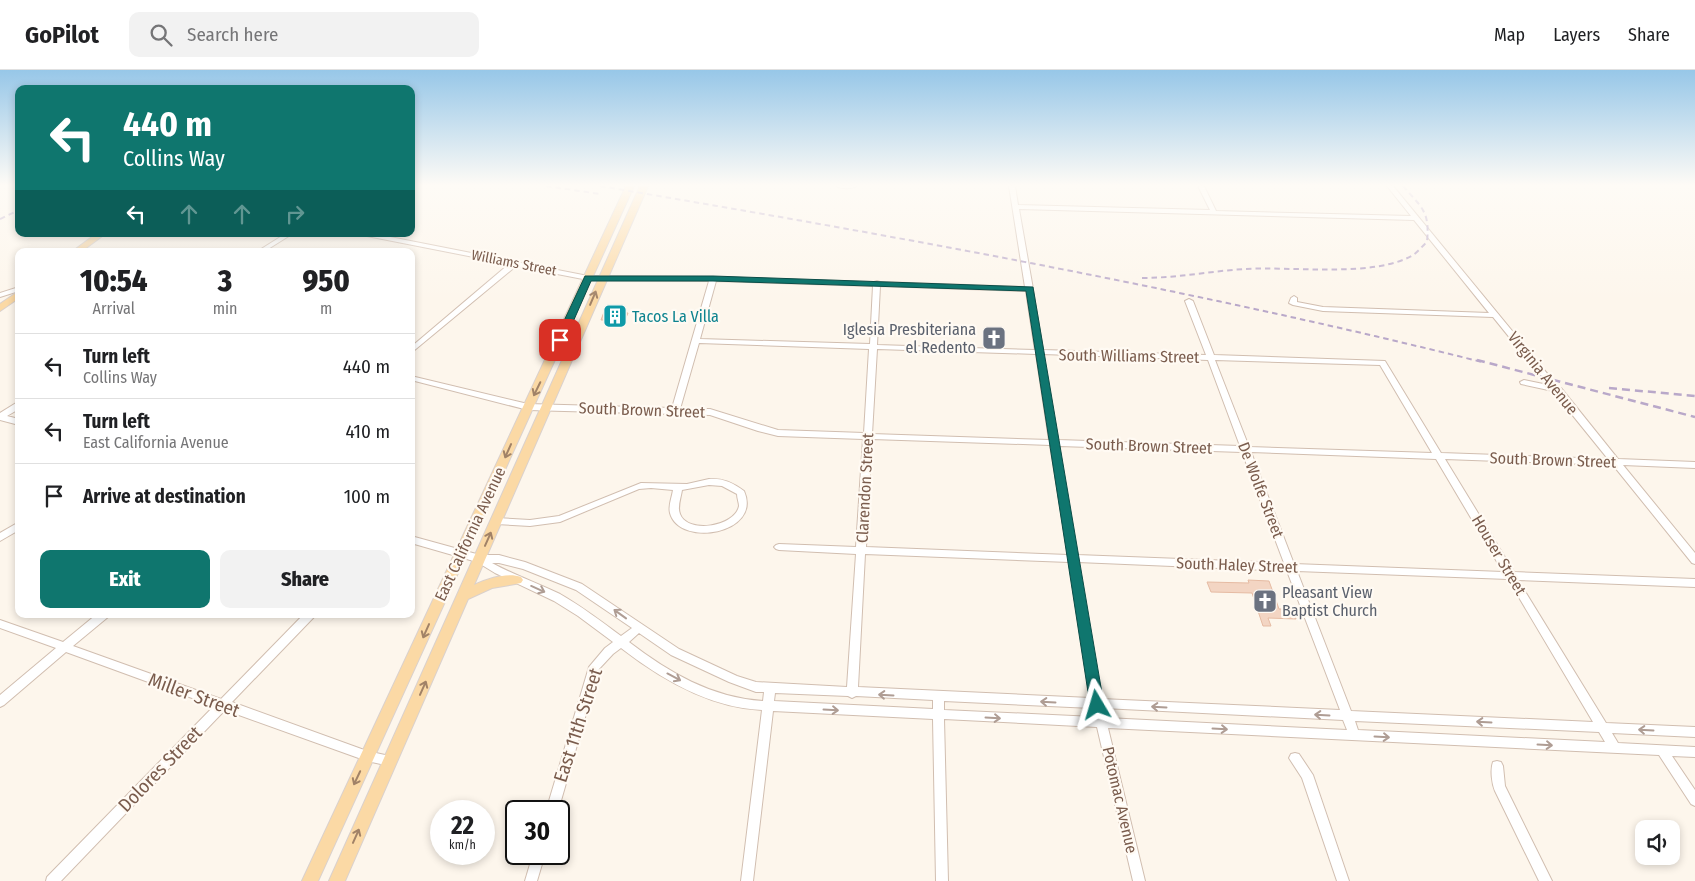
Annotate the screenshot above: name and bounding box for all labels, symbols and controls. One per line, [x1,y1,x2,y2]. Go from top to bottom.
search box [129,12,479,57]
text: GoPilot [25,21,99,49]
icon: search [147,21,175,49]
text: Search here [187,23,279,46]
text: Map [1494,24,1525,46]
text: Layers [1553,24,1600,46]
text: Share [1628,24,1670,46]
text: 440 m [123,103,212,145]
icon: left [40,105,105,170]
text: Collins Way [123,145,225,172]
icon: left [122,200,150,228]
icon: ahead [175,200,203,228]
icon: ahead [228,200,256,228]
icon: right [281,200,309,228]
street label: Williams Street [470,246,558,280]
text: 10:54 [80,263,148,299]
text: 3 [218,263,232,299]
text: 950 [302,263,350,299]
one-way arrow [589,291,599,306]
text: Arrival [93,299,135,318]
text: min [213,299,237,318]
text: m [320,299,332,318]
building icon: Tacos La Villa [602,303,628,329]
place label: Tacos La Villa [632,307,719,326]
pin [539,319,581,361]
place label: Iglesia Presbiteriana el Redento [843,320,976,357]
church icon: Iglesia Presbiteriana el Redento [981,325,1007,351]
icon: arrive [546,326,574,354]
street label: Virginia Avenue [1504,328,1582,418]
text: Turn left [83,345,150,368]
street label: South Williams Street [1058,345,1200,367]
icon: left [40,352,68,380]
text: 440 m [343,355,390,378]
text: Collins Way [83,368,157,387]
one-way arrow [531,381,541,396]
street label: South Brown Street [578,398,706,422]
text: Turn left [83,410,150,433]
icon: left [40,417,68,445]
text: 410 m [345,420,390,443]
street label: Clarendon Street [853,432,877,543]
text: East California Avenue [83,433,229,452]
street label: South Brown Street [1085,434,1213,458]
street label: De Wolfe Street [1234,439,1288,541]
one-way arrow [503,443,513,458]
street label: South Brown Street [1489,448,1617,472]
street label: East California Avenue [431,464,509,604]
icon: arrive [40,482,68,510]
text: Arrive at destination [83,485,246,508]
text: 100 m [344,485,390,508]
street label: Houser Street [1468,512,1531,599]
one-way arrow [484,532,494,547]
button: Exit [40,550,210,608]
button: Share [220,550,390,608]
street label: South Haley Street [1176,553,1299,577]
place label: Pleasant View Baptist Church [1282,583,1377,620]
one-way arrow [530,585,545,595]
church icon: Pleasant View Baptist Church [1252,588,1278,614]
one-way arrow [613,609,627,619]
one-way arrow [420,623,430,638]
street label: East 11th Street [549,664,608,785]
street label: Miller Street [145,668,244,722]
one-way arrow [666,673,681,682]
position arrow [1070,678,1122,730]
one-way arrow [418,681,428,696]
one-way arrow [878,690,894,699]
one-way arrow [1040,698,1056,707]
one-way arrow [1152,703,1168,712]
one-way arrow [823,705,839,714]
one-way arrow [1314,710,1330,719]
one-way arrow [985,714,1001,723]
one-way arrow [1476,718,1492,727]
street label: Dolores Street [113,721,207,817]
one-way arrow [1212,725,1228,734]
one-way arrow [1639,725,1655,734]
one-way arrow [1374,733,1390,742]
one-way arrow [1536,740,1552,749]
street label: Potomac Avenue [1099,745,1141,855]
one-way arrow [352,770,361,785]
speed limit sign: 30 [505,800,570,865]
text: 22 [451,811,474,841]
map controls [1635,820,1680,865]
button: sound [1635,820,1680,865]
one-way arrow [352,829,362,844]
text: km/h [449,838,476,852]

